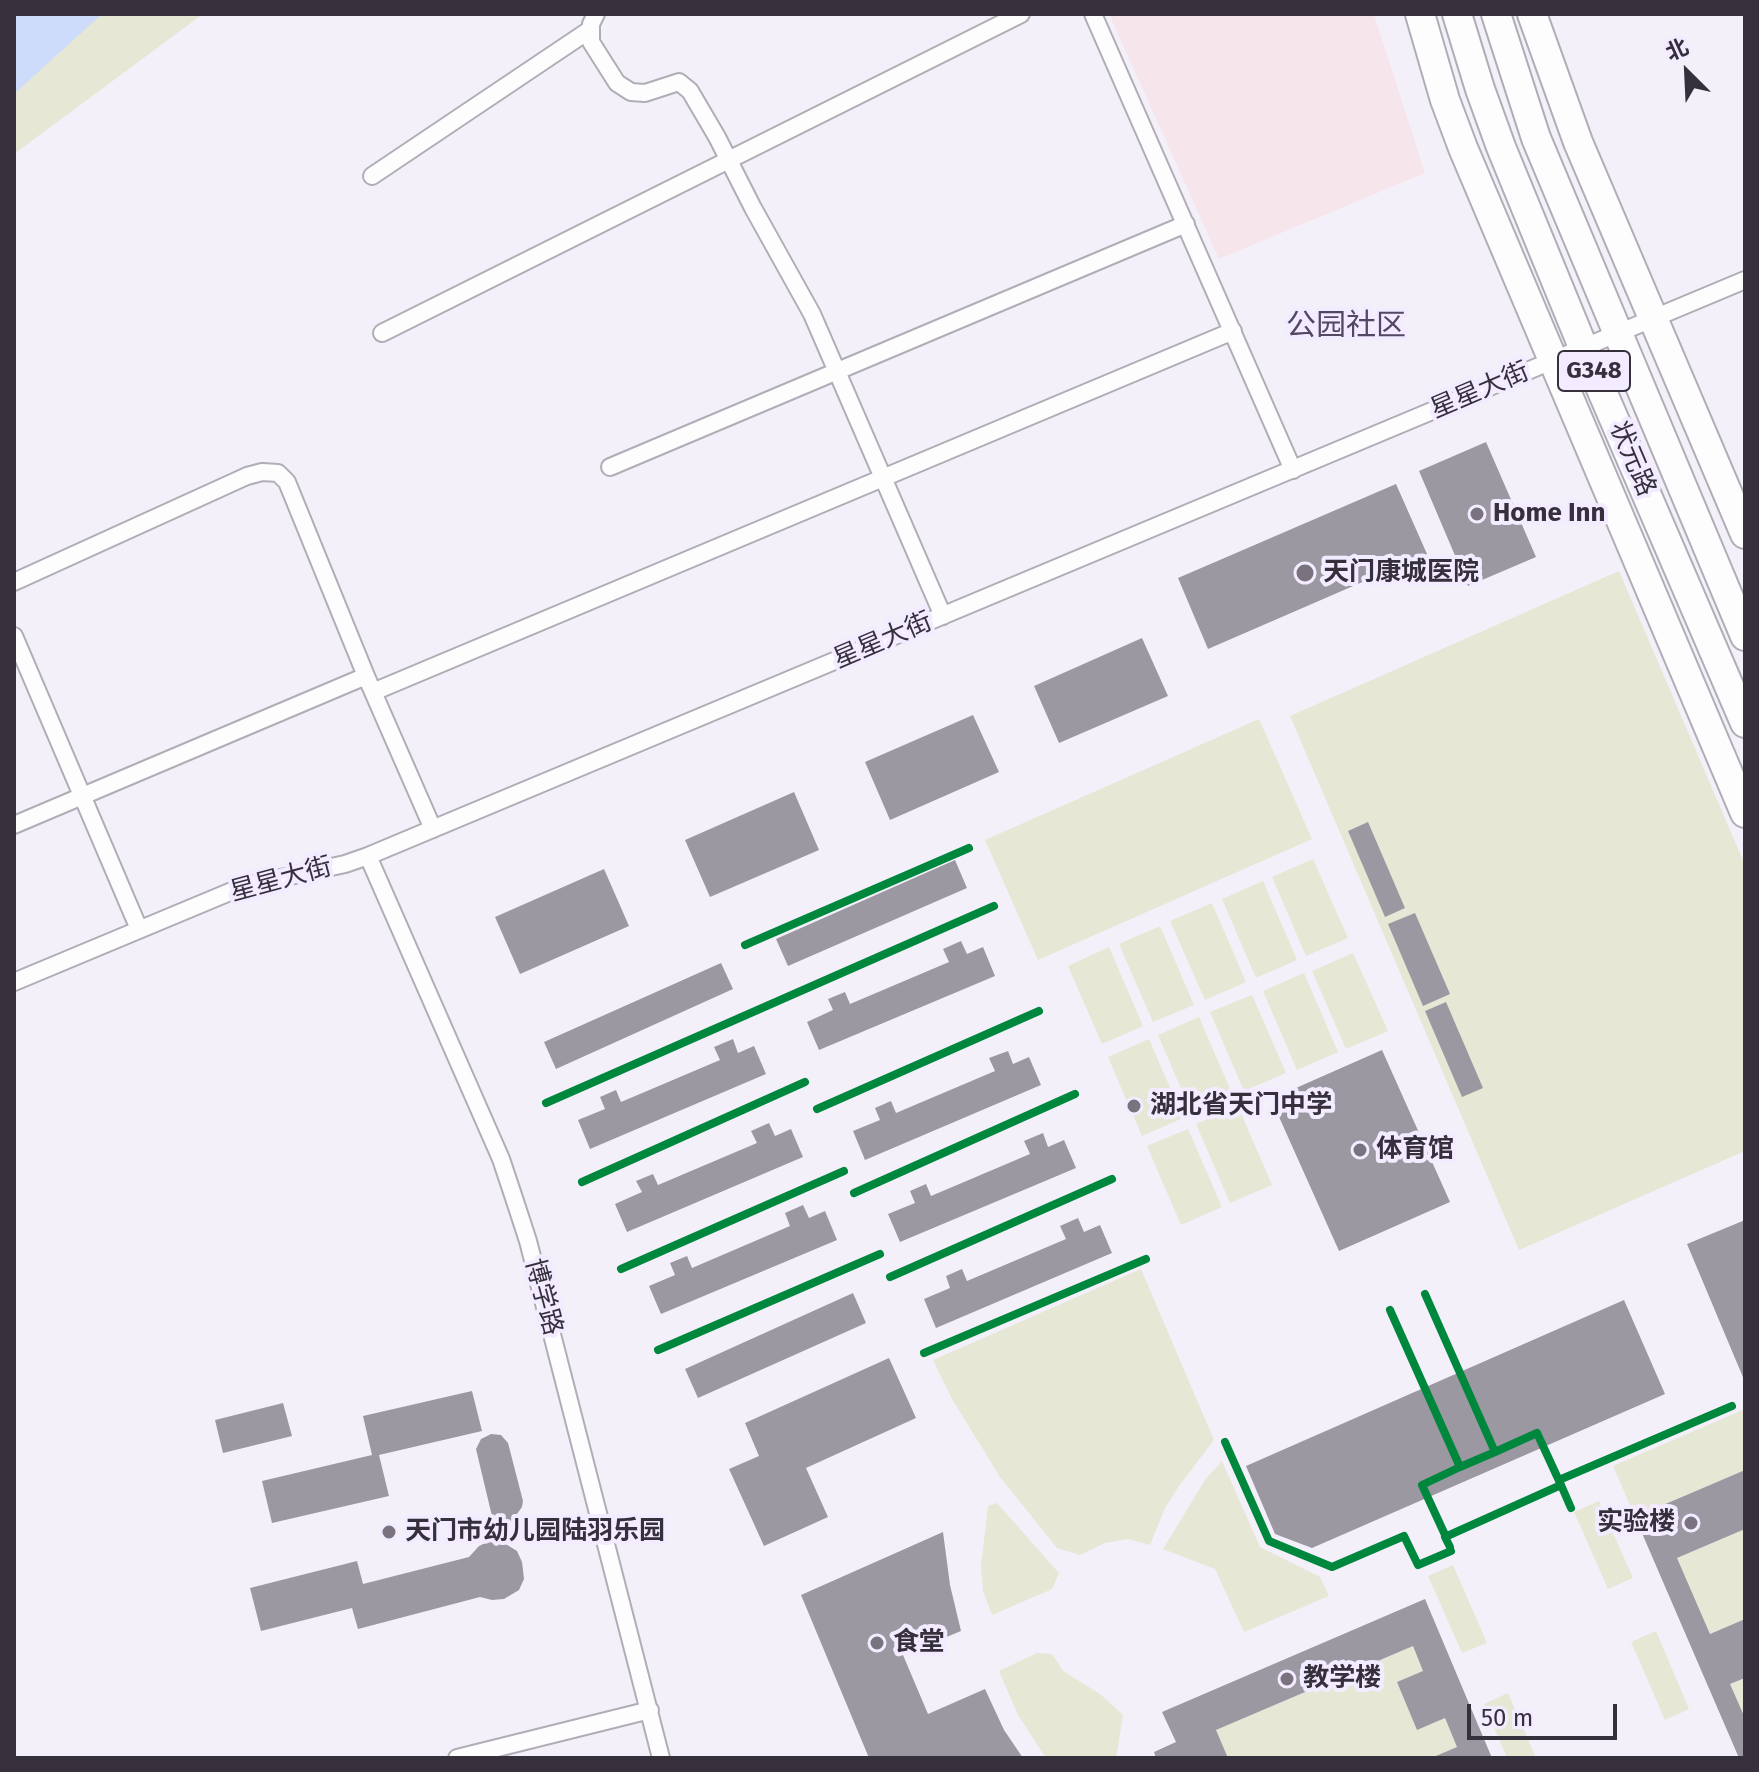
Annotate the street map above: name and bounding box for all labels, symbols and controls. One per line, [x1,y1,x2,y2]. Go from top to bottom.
north arrow [1647,32,1727,112]
text: 北 [1661,33,1693,66]
district label: 公园社区 [1286,309,1406,345]
road number: G348 [1558,351,1630,391]
street label: 星星大街 [1426,356,1534,426]
street label: 状元路 [1602,417,1662,501]
place label: Home Inn [1493,498,1606,530]
marker: Home Inn [1468,505,1486,523]
place label: 天门康城医院 [1323,557,1479,589]
marker: 天门康城医院 [1294,562,1316,584]
street label: 星星大街 [829,606,937,676]
street label: 星星大街 [227,851,335,909]
place label: 湖北省天门中学 [1150,1090,1332,1122]
marker: 湖北省天门中学 [1125,1097,1143,1115]
place label: 体育馆 [1376,1134,1454,1166]
marker: 体育馆 [1351,1141,1369,1159]
street label: 博学路 [518,1255,568,1339]
place label: 实验楼 [1597,1507,1675,1539]
marker: 实验楼 [1682,1514,1700,1532]
place label: 天门市幼儿园陆羽乐园 [405,1516,665,1548]
marker: 天门市幼儿园陆羽乐园 [380,1523,398,1541]
place label: 食堂 [893,1627,945,1659]
marker: 食堂 [868,1634,886,1652]
place label: 教学楼 [1303,1663,1381,1695]
marker: 教学楼 [1278,1670,1296,1688]
scale bar [1471,1688,1621,1738]
text: 50 m [1481,1704,1533,1732]

